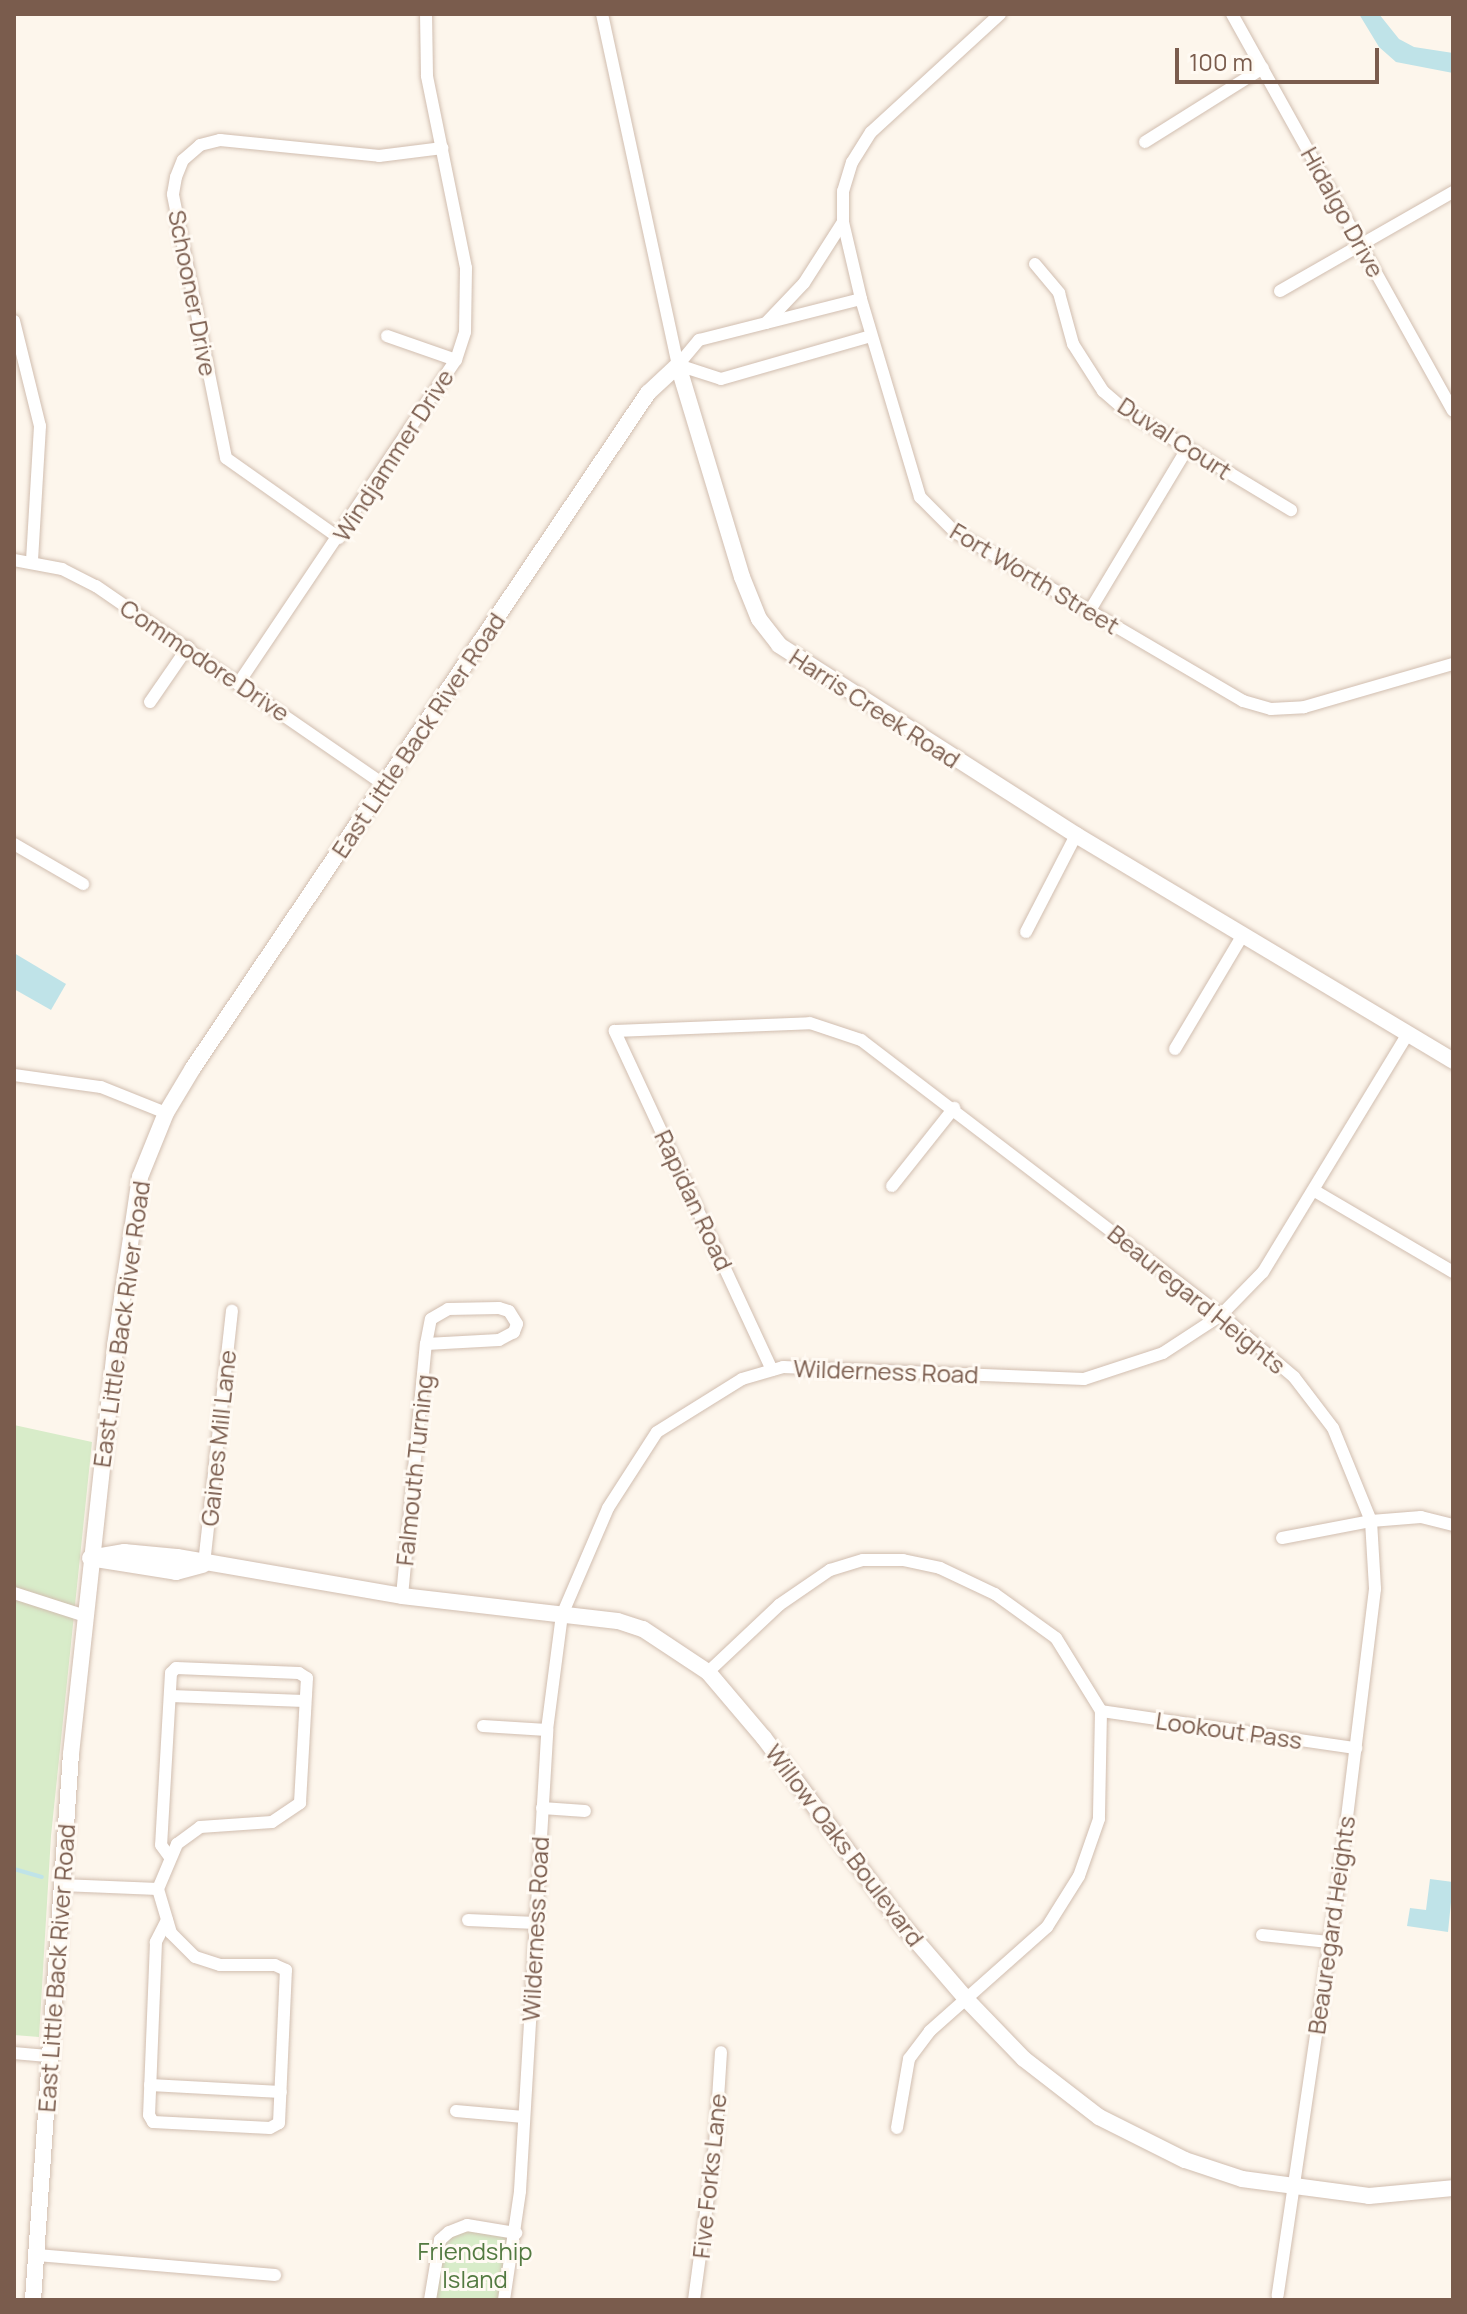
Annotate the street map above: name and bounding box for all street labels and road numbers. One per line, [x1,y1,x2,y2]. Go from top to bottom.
street label: Hidalgo Drive [1295,142,1391,282]
street label: Schooner Drive [163,208,223,378]
street label: Windjammer Drive [327,363,459,547]
street label: Duval Court [1113,391,1237,485]
street label: Fort Worth Street [945,516,1125,640]
street label: Commodore Drive [115,593,295,727]
street label: East Little Back River Road [325,607,511,863]
street label: Harris Creek Road [784,642,966,774]
street label: Rapidan Road [649,1125,739,1275]
street label: East Little Back River Road [87,1179,155,1469]
street label: Beauregard Heights [1102,1219,1292,1379]
street label: Gaines Mill Lane [194,1348,242,1528]
street label: Wilderness Road [793,1353,979,1389]
street label: Falmouth Turning [390,1373,438,1567]
street label: Lookout Pass [1154,1705,1304,1755]
street label: Willow Oaks Boulevard [760,1738,930,1952]
street label: Beauregard Heights [1301,1814,1361,2036]
street label: East Little Back River Road [32,1823,80,2113]
street label: Wilderness Road [516,1836,554,2022]
street label: Five Forks Lane [686,2092,732,2260]

